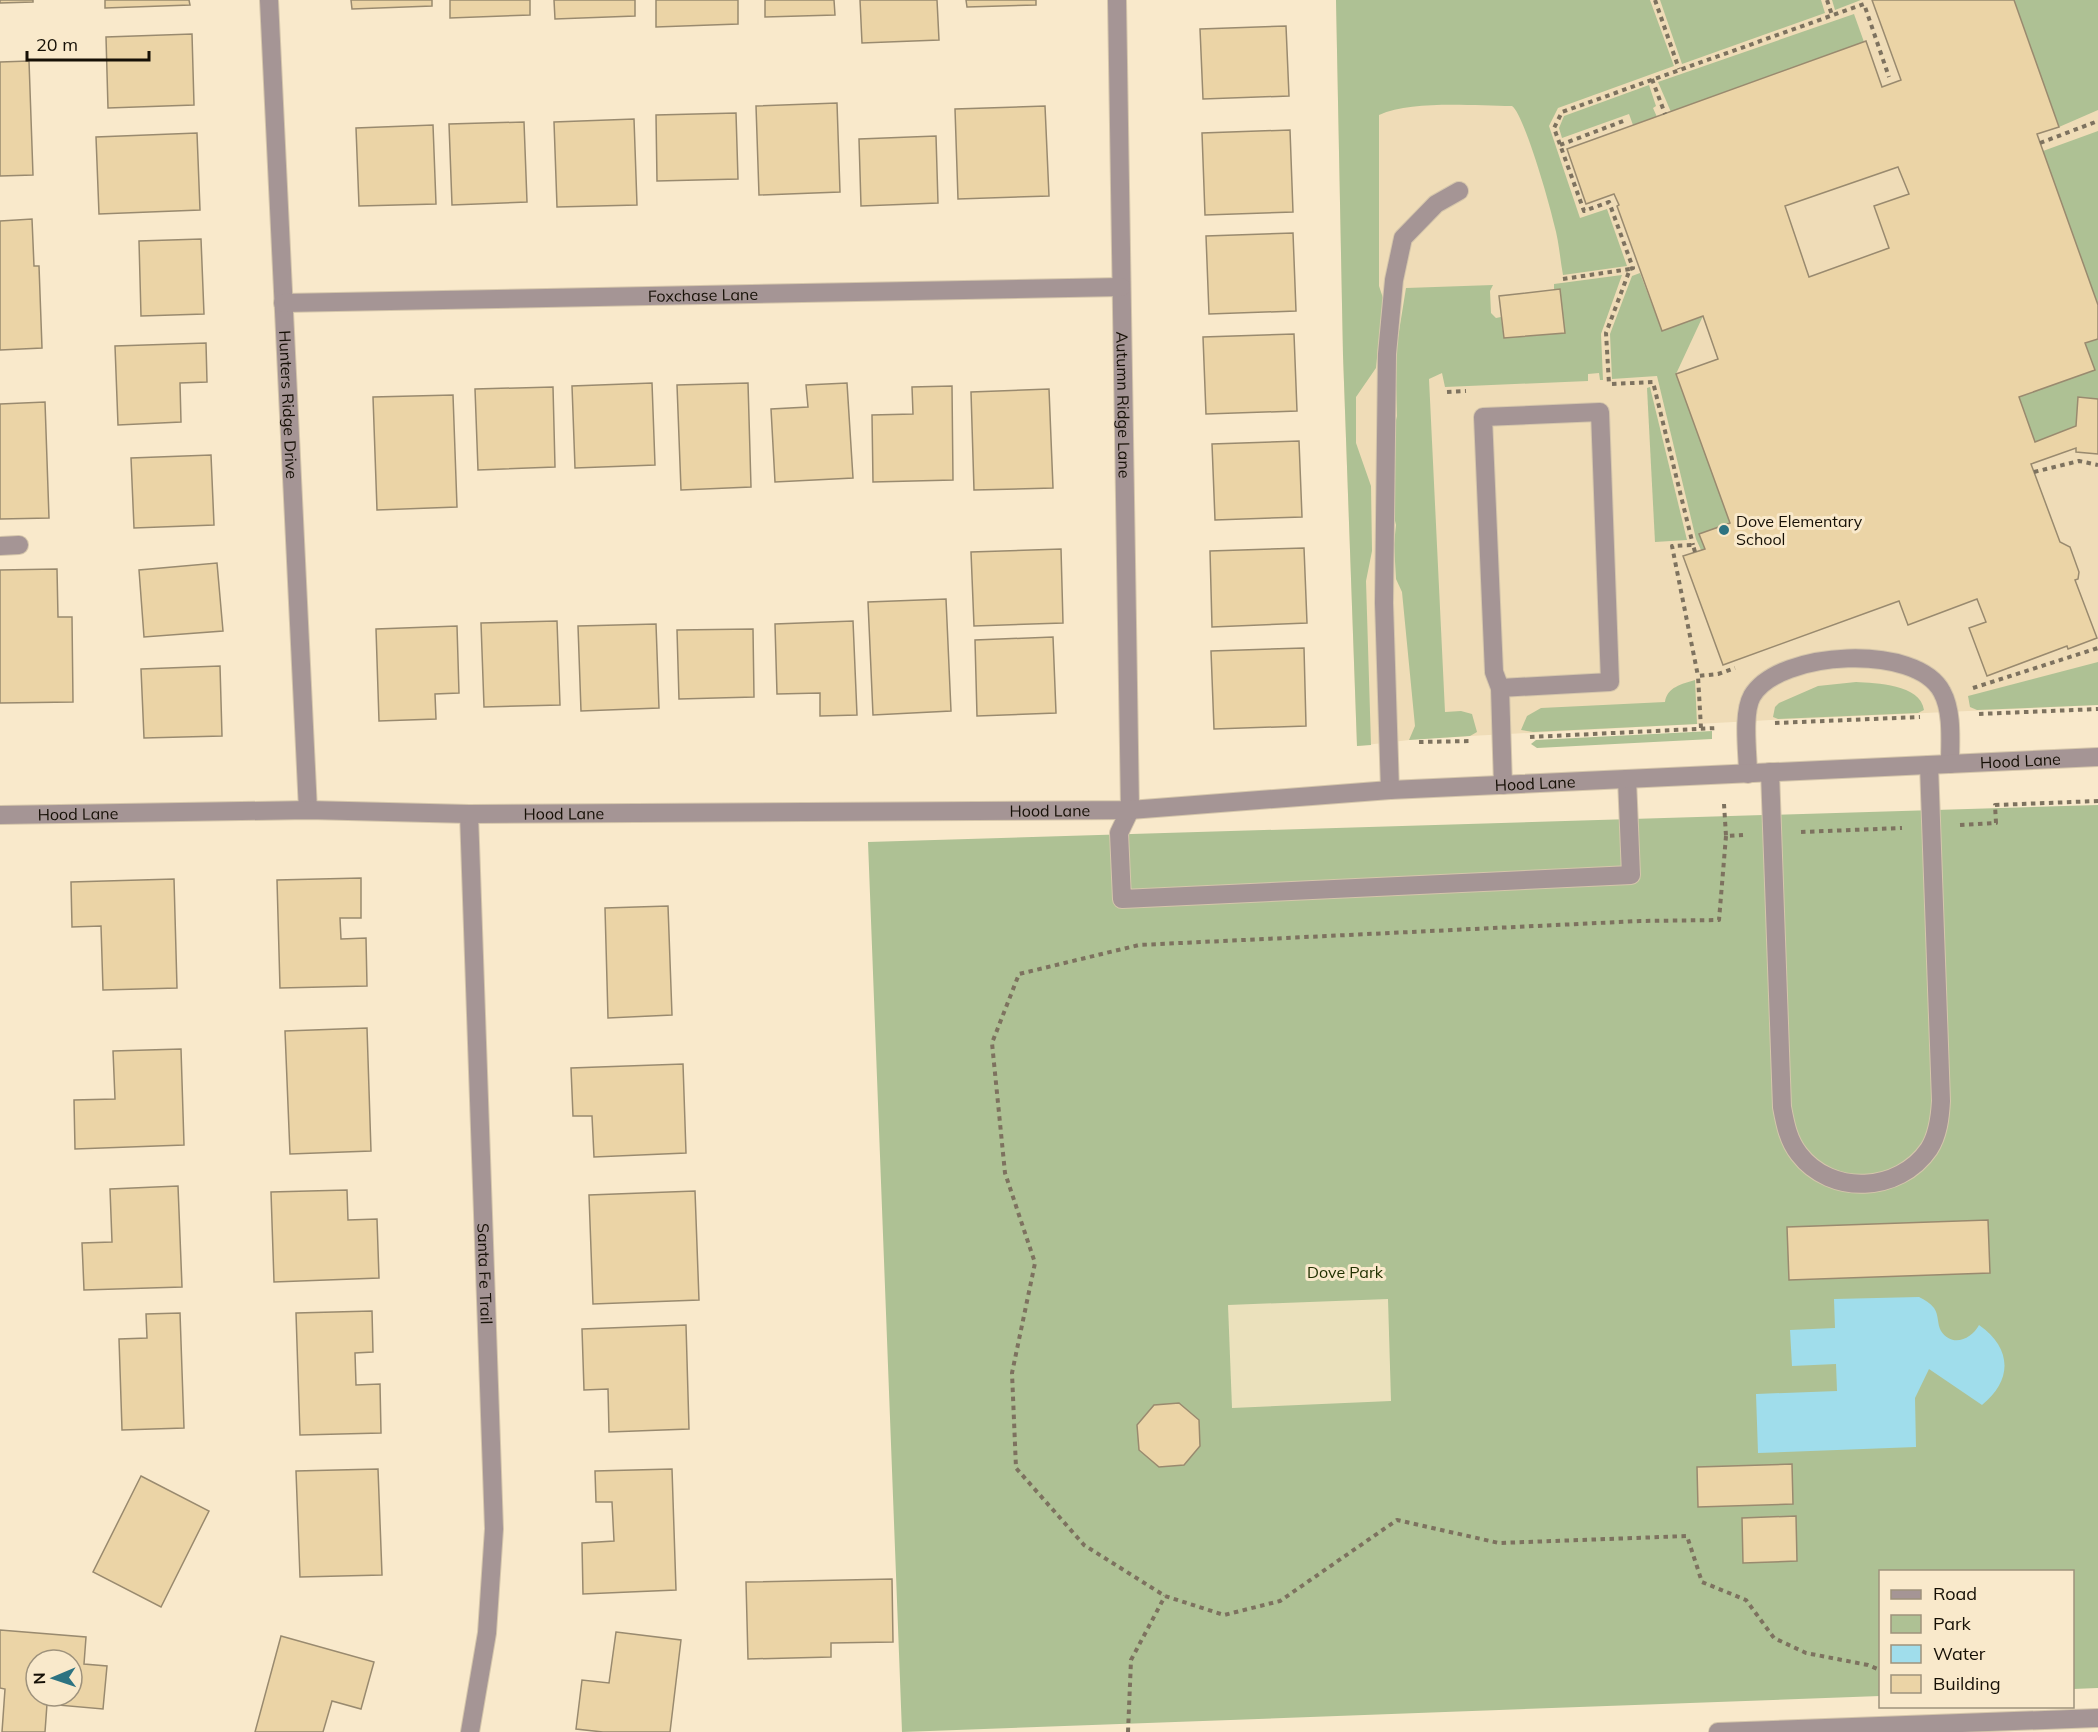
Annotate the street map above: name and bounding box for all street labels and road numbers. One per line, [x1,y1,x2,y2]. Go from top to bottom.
street label: Foxchase Lane [648,284,758,306]
street label: Hunters Ridge Drive [275,330,302,479]
street label: Autumn Ridge Lane [1112,331,1135,479]
street label: Hood Lane [1980,749,2061,772]
street label: Hood Lane [1494,771,1576,795]
street label: Hood Lane [1009,800,1090,821]
street label: Hood Lane [37,803,119,824]
street label: Hood Lane [523,803,604,824]
street label: Santa Fe Trail [473,1223,497,1325]

